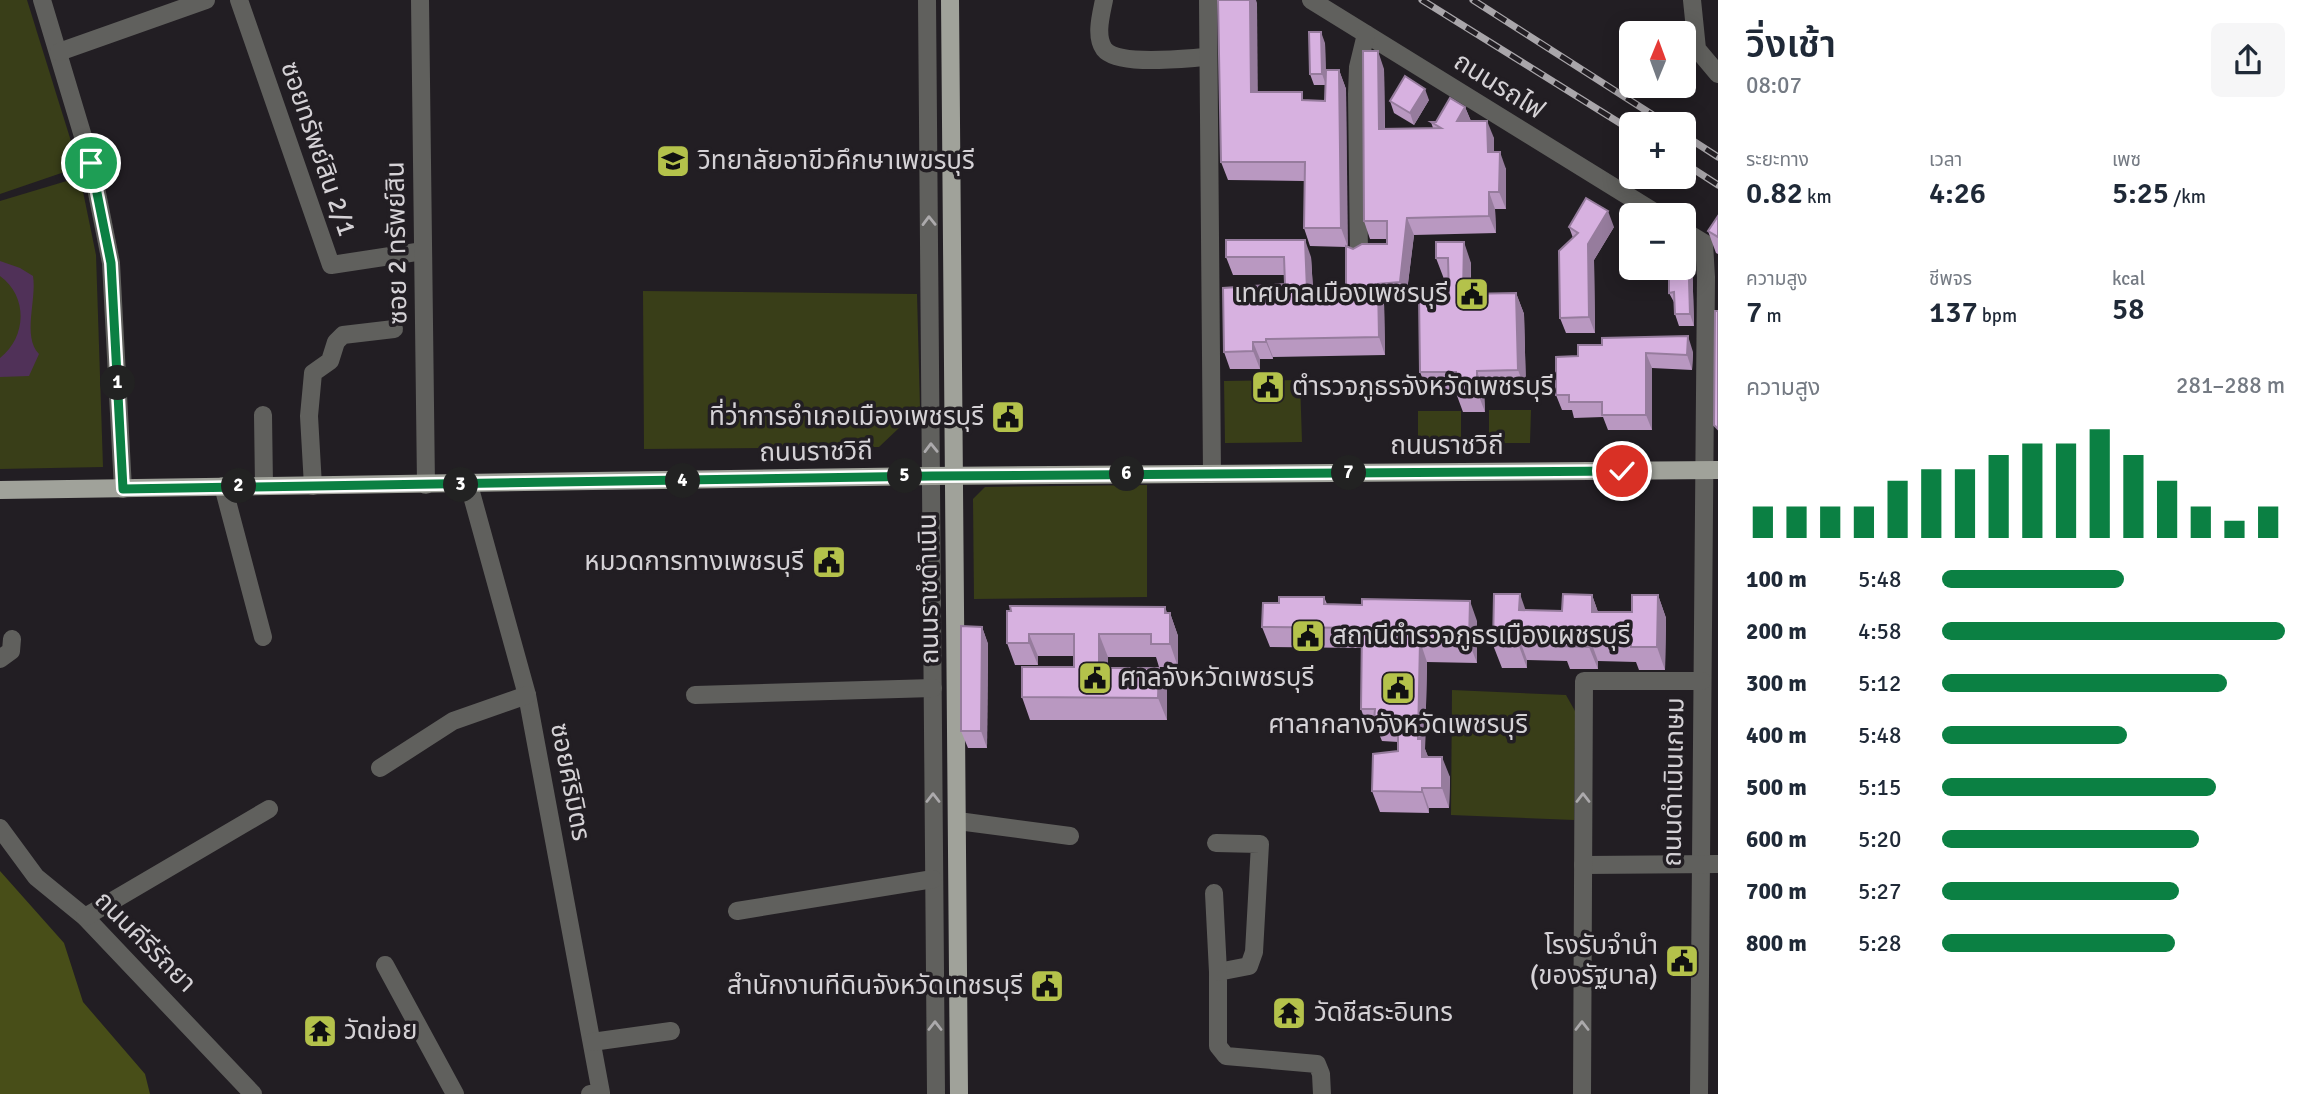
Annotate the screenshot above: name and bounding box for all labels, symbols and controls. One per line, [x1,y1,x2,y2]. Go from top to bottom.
north arrow [1619,21,1696,98]
map controls [1619,21,1696,280]
text: วิ่งเช้า [1746,21,1836,68]
button: share [2211,23,2285,97]
street label: ถนนรถไฟ [1448,46,1551,126]
street label: ซอยทรัพย์สิน 2/1 [273,58,363,240]
text: 08:07 [1746,71,1802,100]
button: + [1619,112,1696,189]
pin [61,133,121,193]
school or university icon: วิทยาลัยอาขีวคึกษาเพขรบุรี [654,142,692,180]
icon: arrive [72,144,110,182]
place label: วิทยาลัยอาขีวคึกษาเพขรบุรี [697,145,975,177]
text: ระยะทาง [1746,148,1809,172]
text: เวลา [1929,148,1962,172]
text: เพซ [2112,148,2141,172]
street label: ซอย 2 ทรัพย์สิน [380,161,414,325]
text: 0.82 [1746,175,1803,212]
text: 4:26 [1929,175,1986,212]
text: 5:25 [2112,175,2169,212]
text: km [1803,185,1832,209]
text: /km [2169,185,2206,209]
button: − [1619,203,1696,280]
one-way arrow [921,215,937,226]
text: ความสูง [1746,267,1807,291]
text: ชีพจร [1929,267,1972,291]
text: kcal [2112,267,2145,291]
public building icon: เทศบาลเมืองเพชรบุรี [1453,275,1491,313]
place label: เทศบาลเมืองเพชรบุรี [1234,278,1448,310]
text: 58 [2112,291,2144,328]
text: 7 [1746,294,1762,331]
text: 137 [1929,294,1978,331]
text: m [1762,304,1782,328]
text: bpm [1978,304,2017,328]
pin: 1 [100,366,136,400]
public building icon: ตำรวจภูธรจังหวัดเพชรบุรี [1249,368,1287,406]
text: 1 [112,370,123,394]
place label: ตำรวจภูธรจังหวัดเพชรบุรี [1292,371,1553,403]
text: 281–288 m [2176,371,2285,400]
text: ความสูง [1746,373,1820,402]
place label: ที่ว่าการอำเภอเมืองเพชรบุรี [709,398,984,433]
public building icon: ที่ว่าการอำเภอเมืองเพชรบุรี [989,398,1027,436]
street label: ถนนราชวิถี [1390,430,1504,462]
street label: ถนนราชวิถี [759,435,873,469]
pin [1592,441,1652,501]
one-way arrow [924,443,939,454]
icon: check [1603,452,1641,490]
pin: 6 [1110,456,1144,491]
pin: 7 [1332,456,1366,490]
pin: 5 [888,458,922,494]
text: 7 [1343,460,1354,484]
text: 6 [1121,461,1132,485]
pin: 4 [666,463,700,498]
text: 5 [899,463,910,487]
pin: 2 [222,468,256,504]
pin: 3 [444,468,478,503]
text: 4 [677,468,688,492]
text: 3 [455,472,466,496]
text: 2 [233,473,244,497]
street label: ถนนราชดำเนิน [912,513,946,665]
public building icon: หมวดการทางเพชรบุรี [810,543,848,581]
place label: หมวดการทางเพชรบุรี [584,546,804,578]
text: 100 m [1746,565,1807,594]
text: 5:48 [1858,565,1901,594]
public building icon: สถานีตำรวจภูธรเมืองเผชรบุรี [1289,617,1327,655]
text: 200 m [1746,617,1807,646]
text: 4:58 [1858,617,1901,646]
place label: สถานีตำรวจภูธรเมืองเผชรบุรี [1332,620,1630,652]
public building icon: ศาลจังหวัดเพชรบุรี [1076,659,1114,697]
place label: ศาลจังหวัดเพชรบุรี [1120,662,1314,694]
public building icon: ศาลากลางจังหวัดเพชรบุริ [1379,669,1417,707]
text: 300 m [1746,669,1807,698]
text: 5:12 [1858,669,1901,698]
street label: ถนนดำเนินเกษม [1657,697,1691,867]
place label: ศาลากลางจังหวัดเพชรบุริ [1268,709,1528,741]
street label: ซอยศิริมิตร [543,721,597,843]
text: 400 m [1746,721,1807,750]
text: 5:48 [1858,721,1901,750]
text: 500 m [1746,773,1807,802]
text: 5:15 [1858,773,1901,802]
one-way arrow [925,793,941,803]
one-way arrow [1575,793,1591,803]
text: 600 m [1746,825,1807,854]
text: 5:20 [1858,825,1901,854]
text: 700 m [1746,877,1807,906]
text: 5:27 [1858,877,1901,906]
street label: ถนนคีรีรัถยา [88,885,202,999]
text: 800 m [1746,929,1807,958]
text: 5:28 [1858,929,1901,958]
place label: โรงรับจำนำ (ของรัฐบาล) [1530,930,1658,992]
public building icon: โรงรับจำนำ (ของรัฐบาล) [1663,942,1701,980]
public building icon: สำนักงานทีดินจังหวัดเทชรบุรี [1028,967,1066,1005]
place label: สำนักงานทีดินจังหวัดเทชรบุรี [727,970,1023,1002]
temple icon: วัดชีสระอินทร [1270,994,1308,1032]
place label: วัดชีสระอินทร [1314,997,1453,1029]
temple icon: วัดข่อย [301,1012,339,1050]
place label: วัดข่อย [344,1015,417,1047]
one-way arrow [927,1020,943,1031]
one-way arrow [1574,1020,1590,1031]

